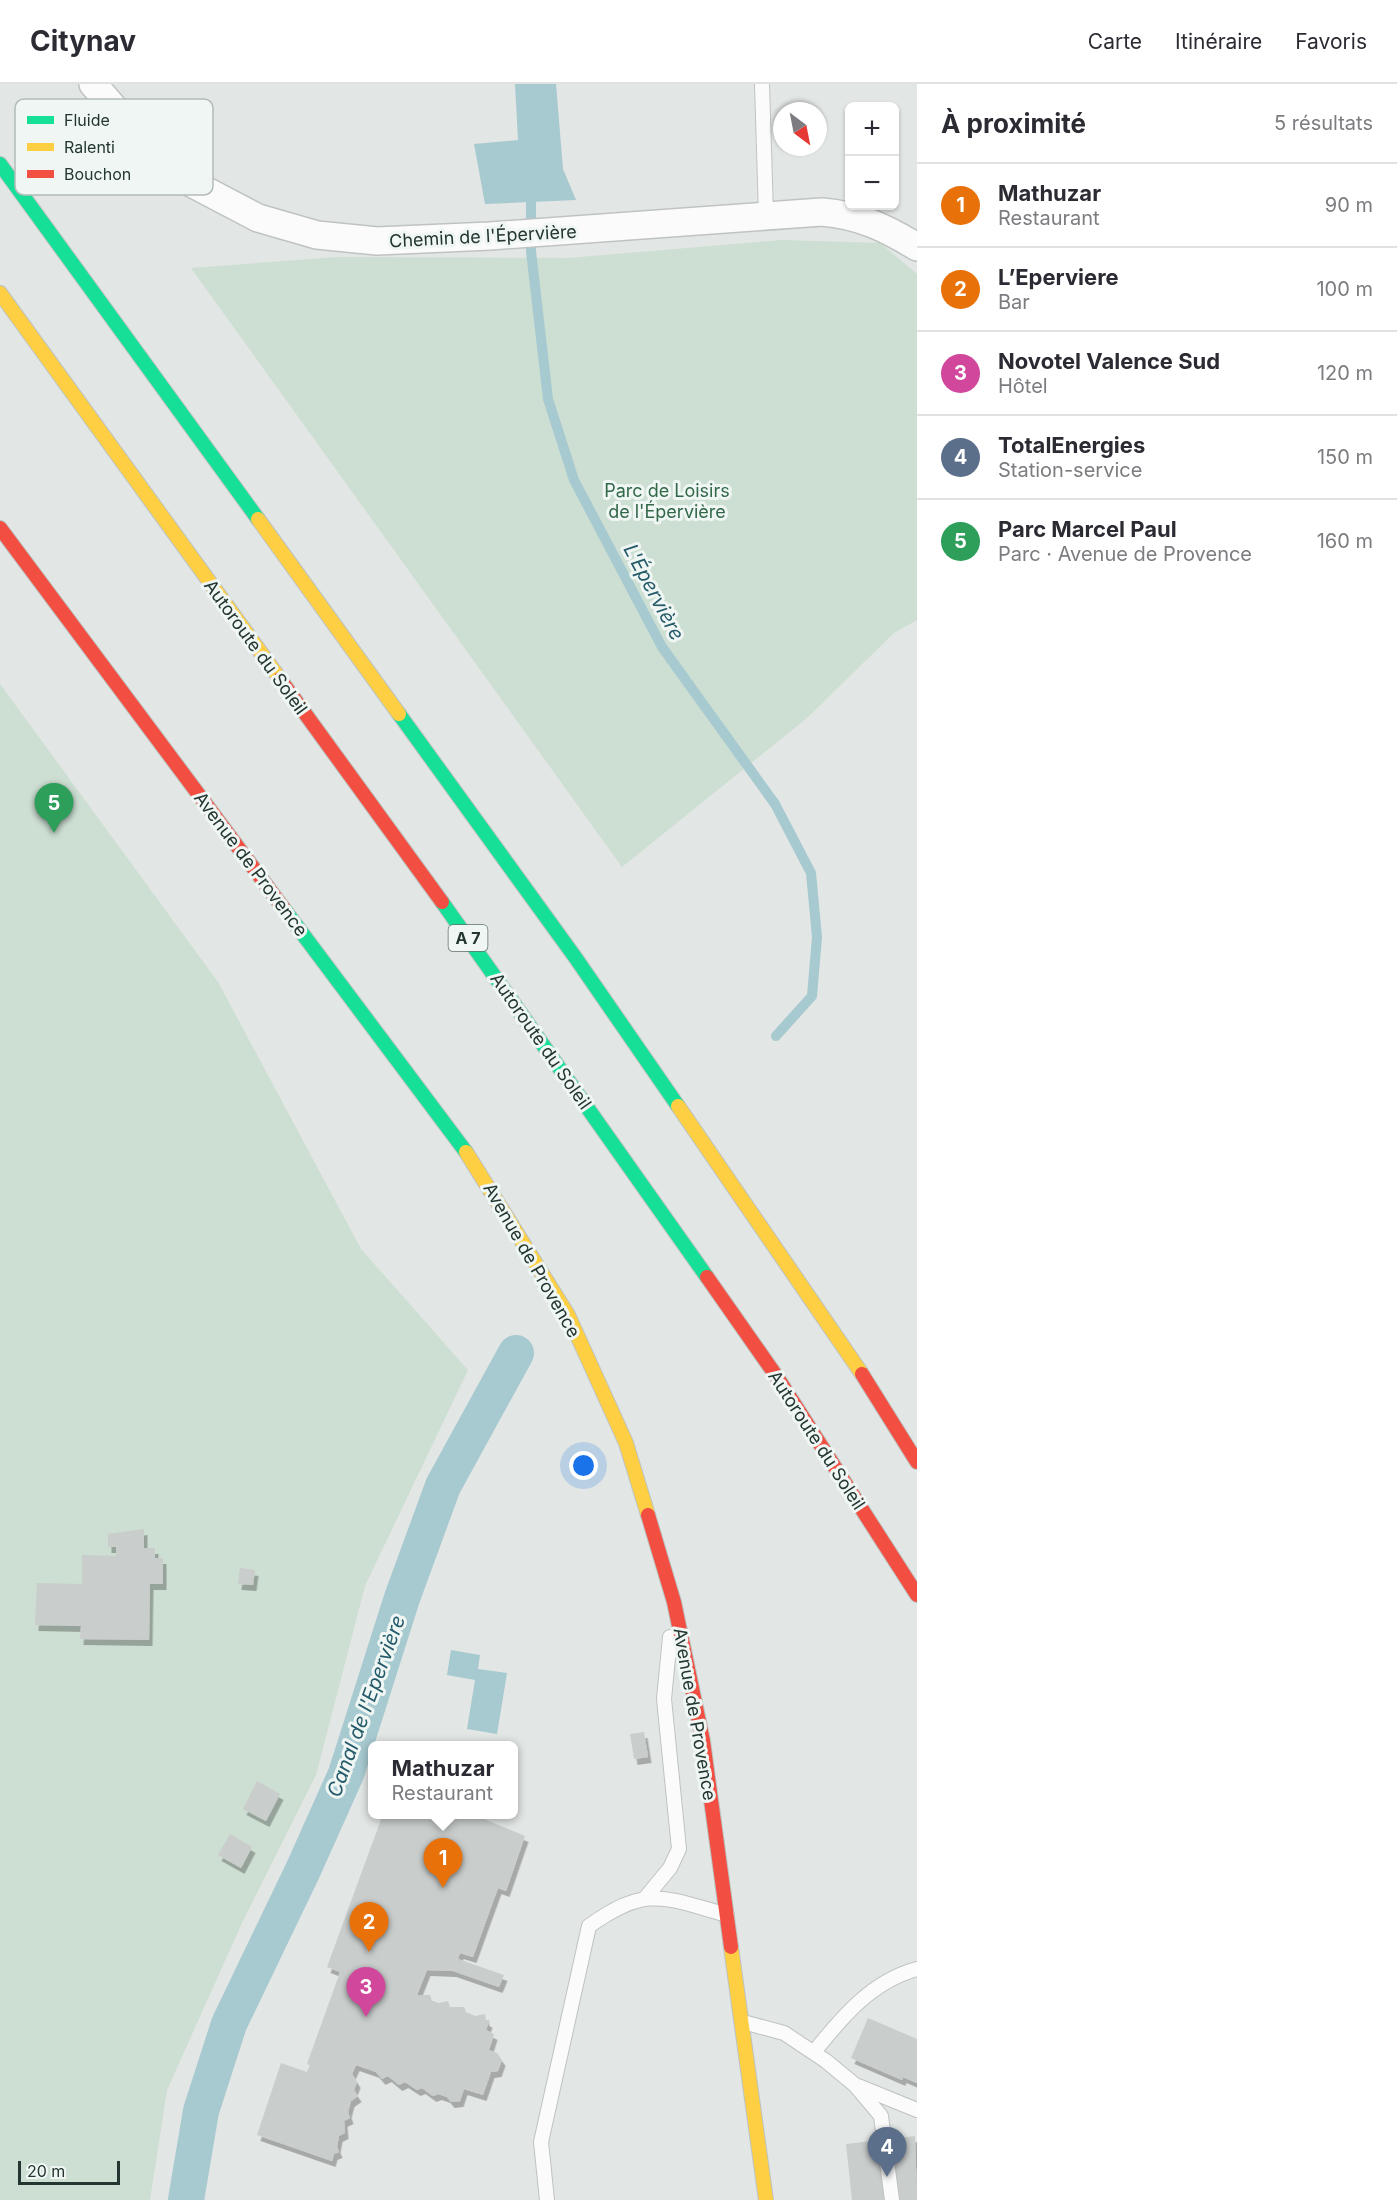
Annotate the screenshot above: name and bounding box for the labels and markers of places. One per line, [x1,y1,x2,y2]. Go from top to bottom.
pin: 5 [34,784,74,833]
pin: 1 [424,1838,462,1888]
pin: 2 [350,1902,388,1952]
pin: 3 [346,1968,386,2017]
pin: 4 [868,2128,906,2177]

